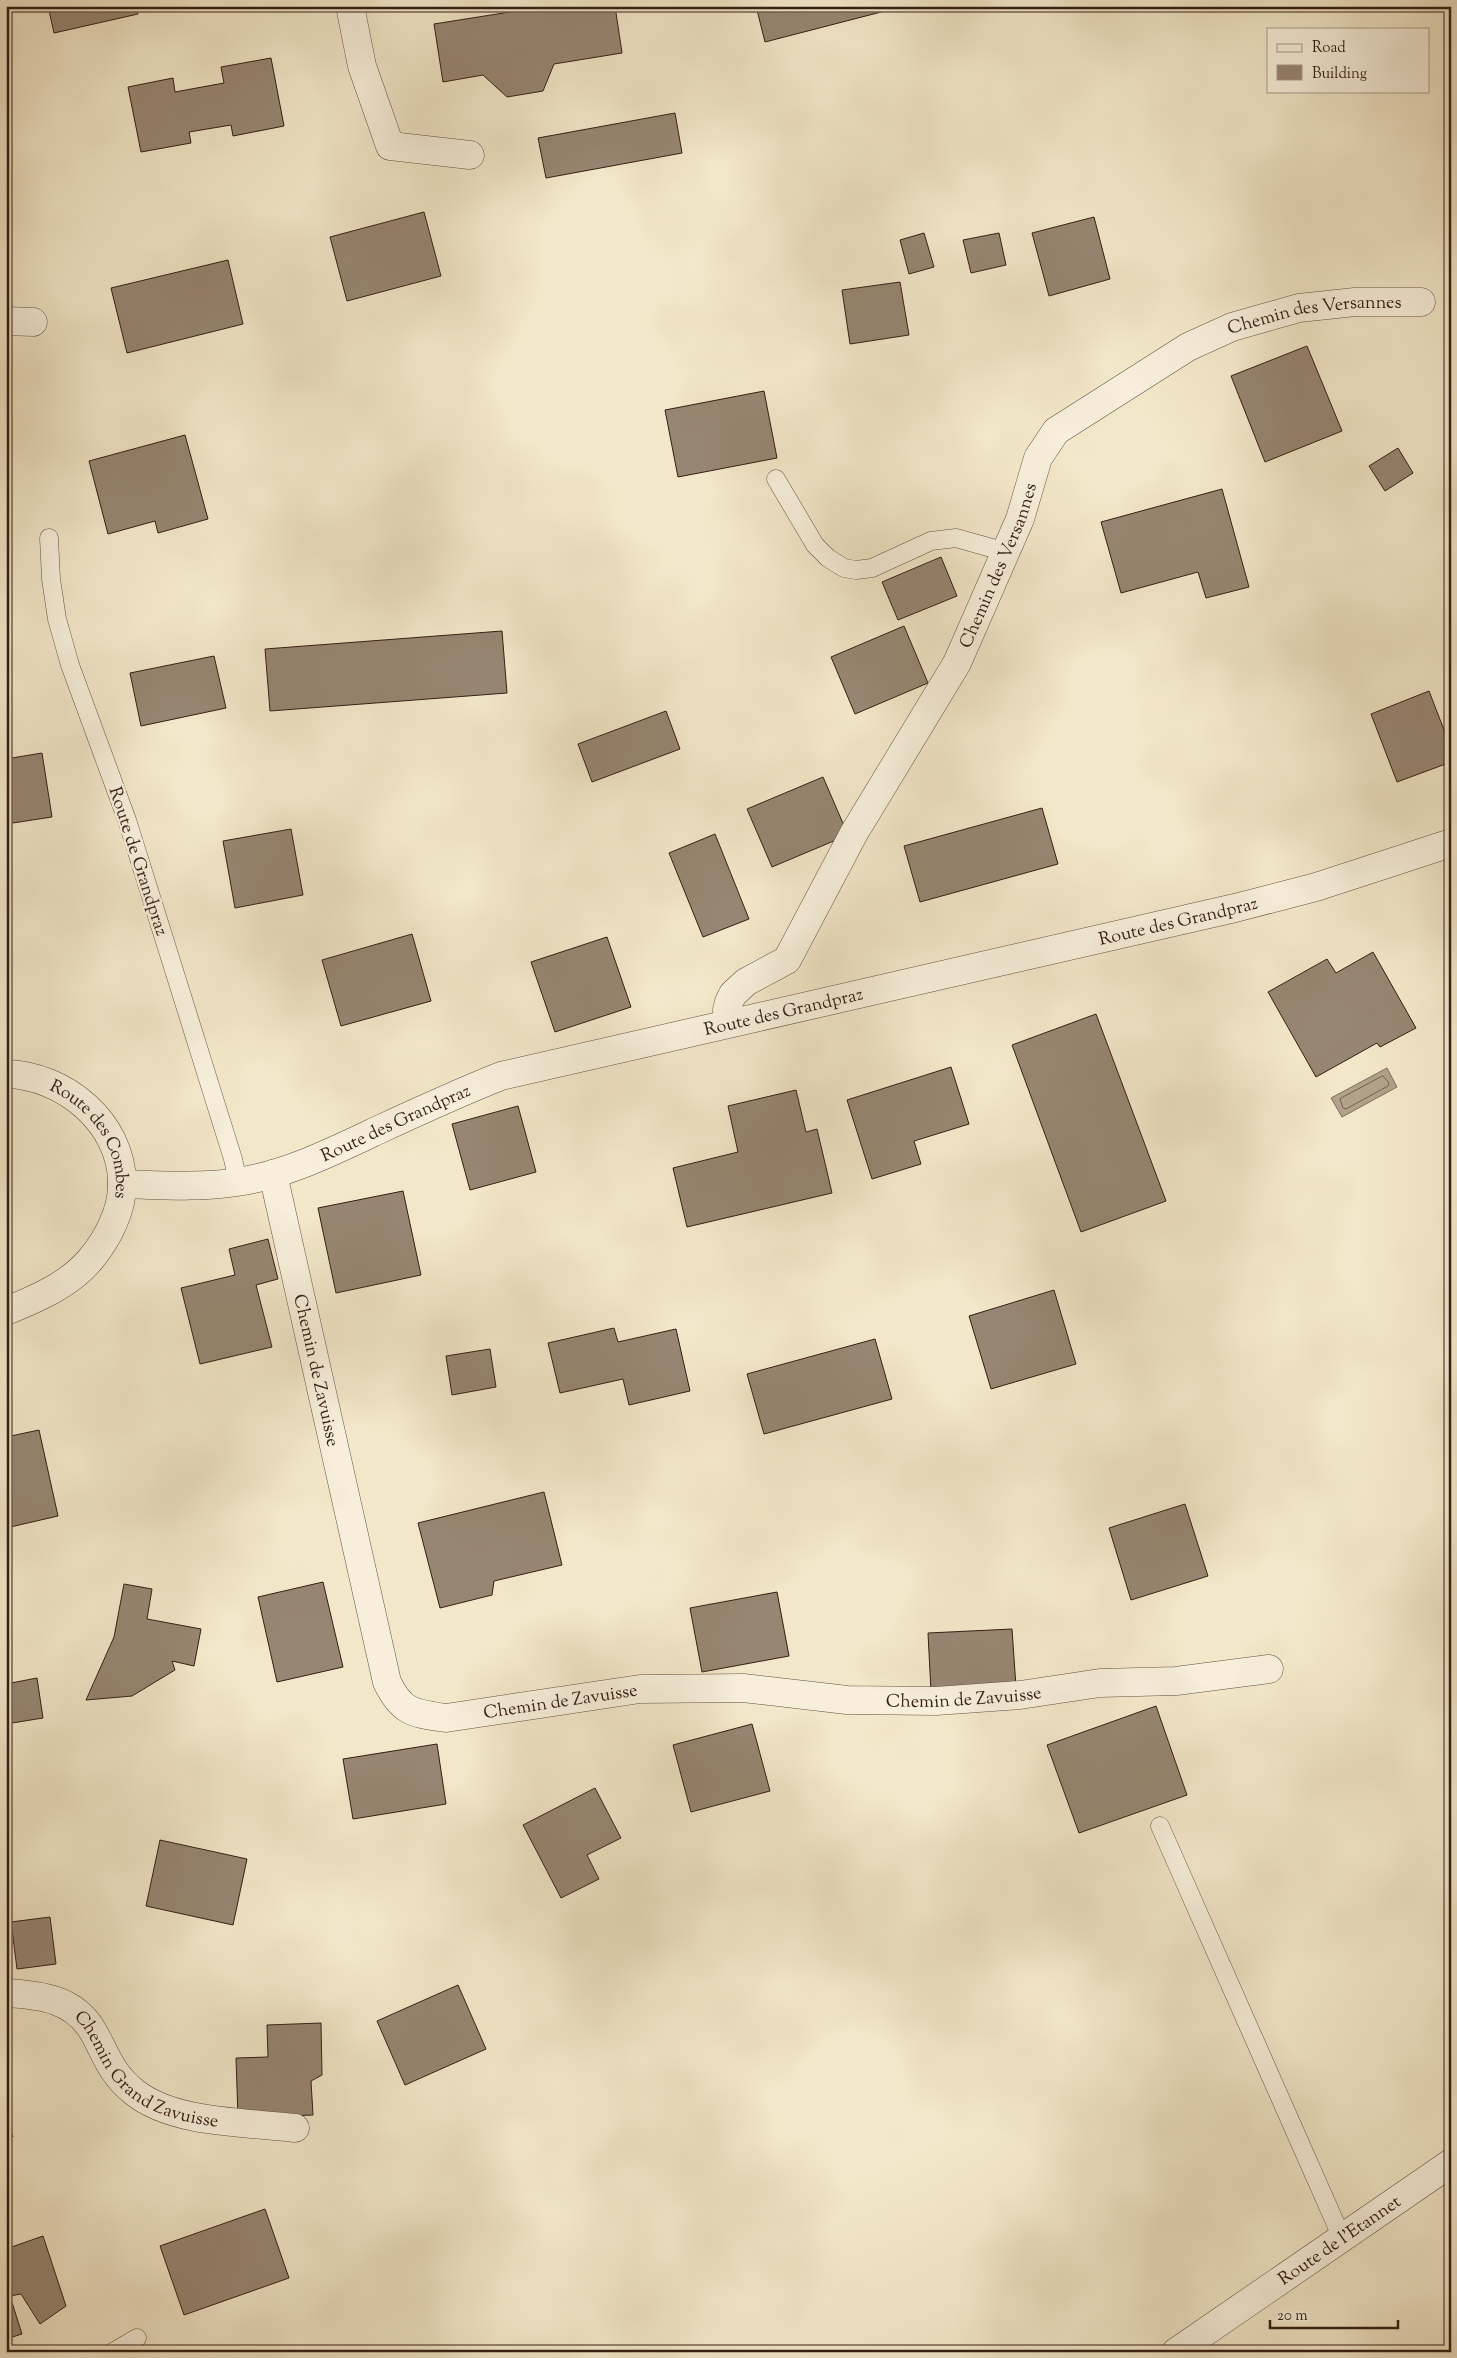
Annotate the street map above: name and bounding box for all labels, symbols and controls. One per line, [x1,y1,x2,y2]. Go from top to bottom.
legend [1267,28,1430,92]
text: Road [1312,38,1346,59]
text: Building [1312,64,1367,85]
street label: Chemin des Versannes [1225,291,1402,343]
street label: Chemin des Versannes [954,480,1045,653]
street label: Route de Grandpraz [101,784,174,940]
street label: Route des Grandpraz [1096,892,1261,954]
street label: Route des Grandpraz [702,982,866,1044]
street label: Route des Combes [45,1074,133,1200]
street label: Route des Grandpraz [317,1079,475,1170]
street label: Chemin de Zavuisse [285,1292,345,1449]
street label: Chemin de Zavuisse [482,1679,639,1727]
street label: Chemin de Zavuisse [886,1681,1043,1716]
street label: Chemin Grand Zavuisse [67,2005,220,2136]
street label: Route de l'Etannet [1274,2190,1407,2293]
scale bar [1270,2298,1397,2330]
text: 20 m [1277,2306,1308,2327]

